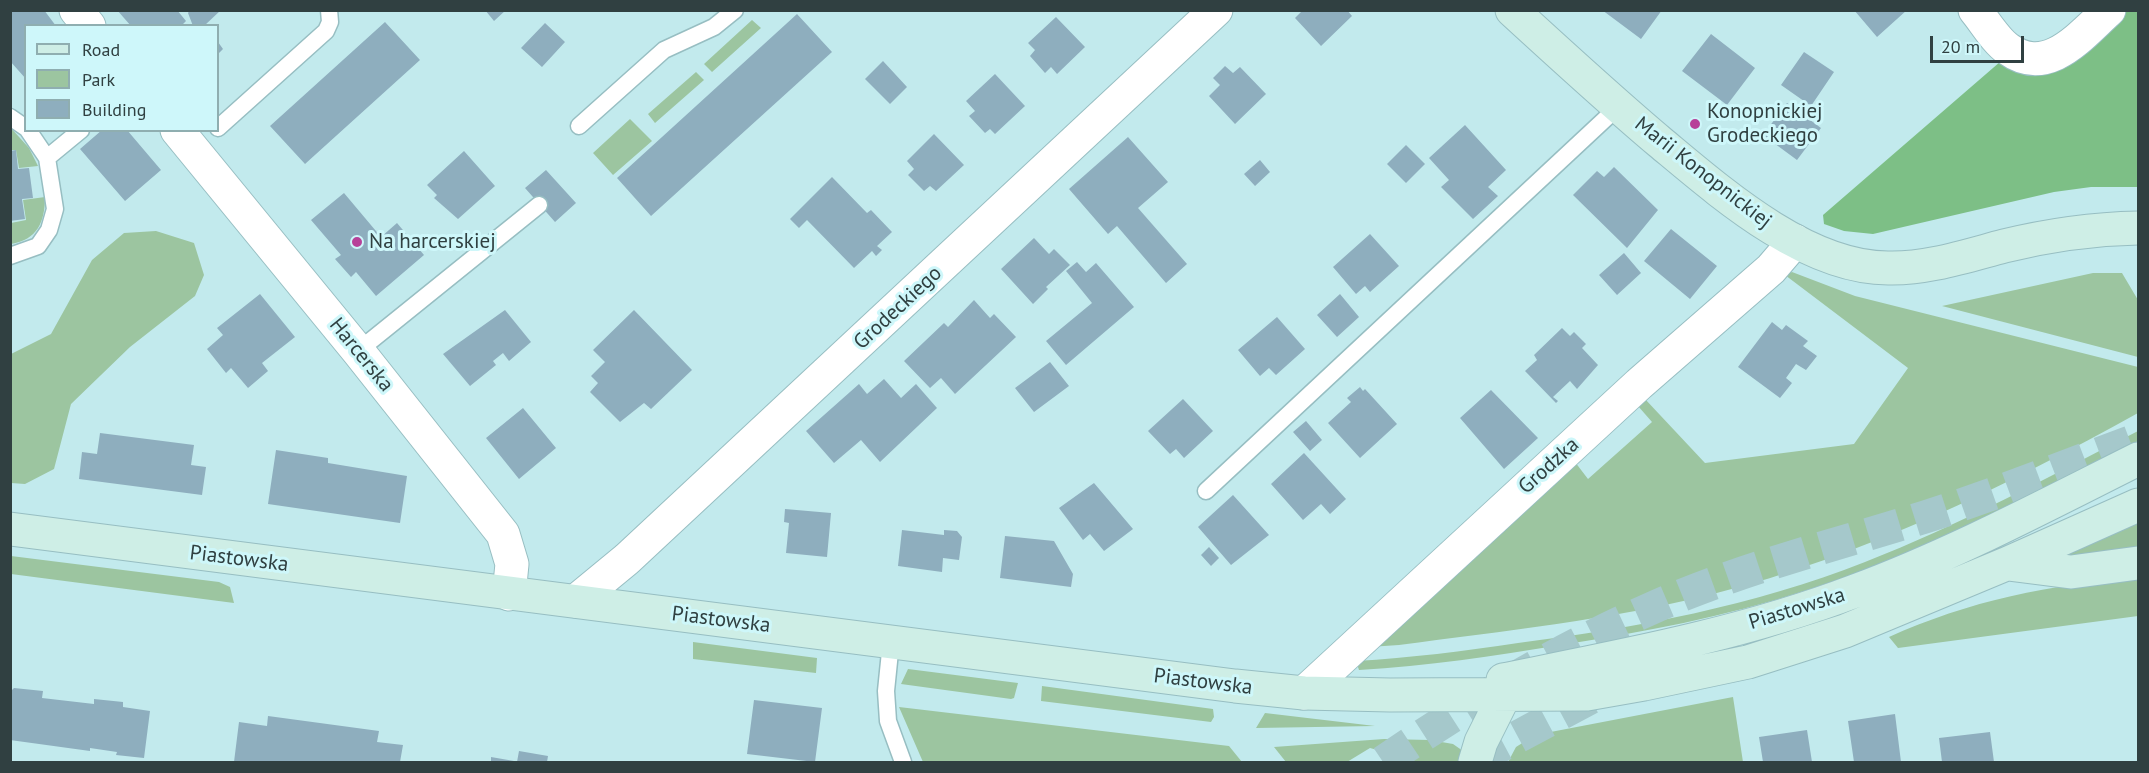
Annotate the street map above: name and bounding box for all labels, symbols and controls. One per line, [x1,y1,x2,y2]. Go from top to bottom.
legend [24,24,219,132]
scale bar [1933,24,2028,62]
text: 20 m [1941,35,1980,58]
text: Road [82,38,120,61]
text: Park [82,68,115,91]
text: Building [82,98,146,121]
place label: Konopnickiej Grodeckiego [1707,99,1823,149]
street label: Marii Konopnickiej [1630,112,1776,234]
marker: Konopnickiej Grodeckiego [1688,117,1702,131]
place label: Na harcerskiej [369,229,496,255]
marker: Na harcerskiej [350,235,364,249]
street label: Grodeckiego [849,261,947,355]
street label: Harcerska [324,313,398,397]
street label: Grodzka [1514,432,1584,500]
street label: Piastowska [188,540,290,578]
street label: Piastowska [1746,582,1848,636]
street label: Piastowska [670,601,772,639]
street label: Piastowska [1152,663,1254,701]

